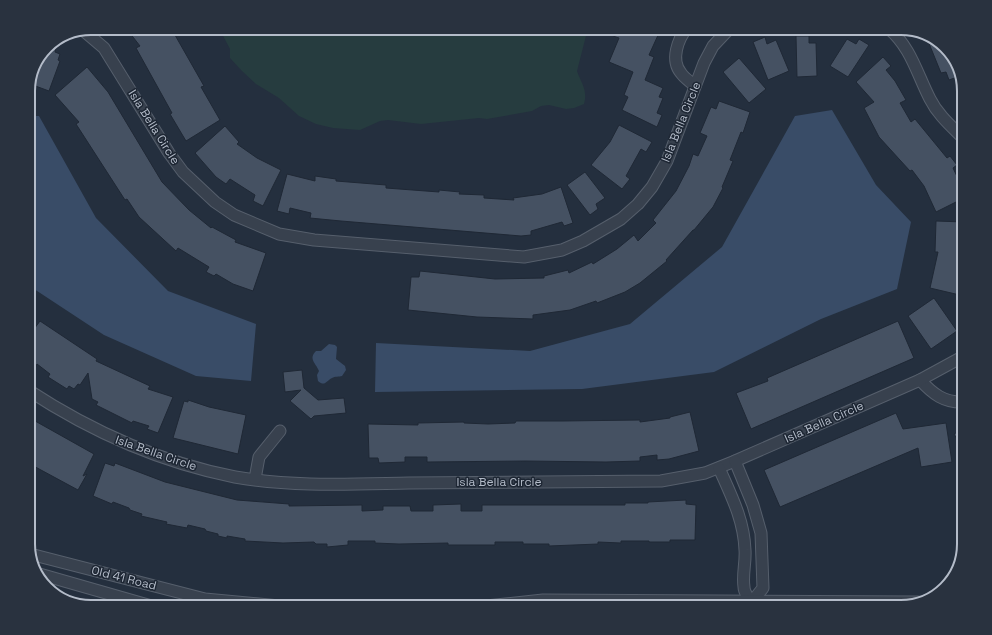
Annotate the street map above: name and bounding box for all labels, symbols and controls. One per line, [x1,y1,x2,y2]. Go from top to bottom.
street label: Isla Bella Circle [658,79,704,165]
street label: Isla Bella Circle [125,87,183,167]
street label: Isla Bella Circle [782,397,866,447]
street label: Isla Bella Circle [113,432,199,474]
street label: Isla Bella Circle [456,474,542,490]
street label: Old 41 Road [90,562,158,594]

